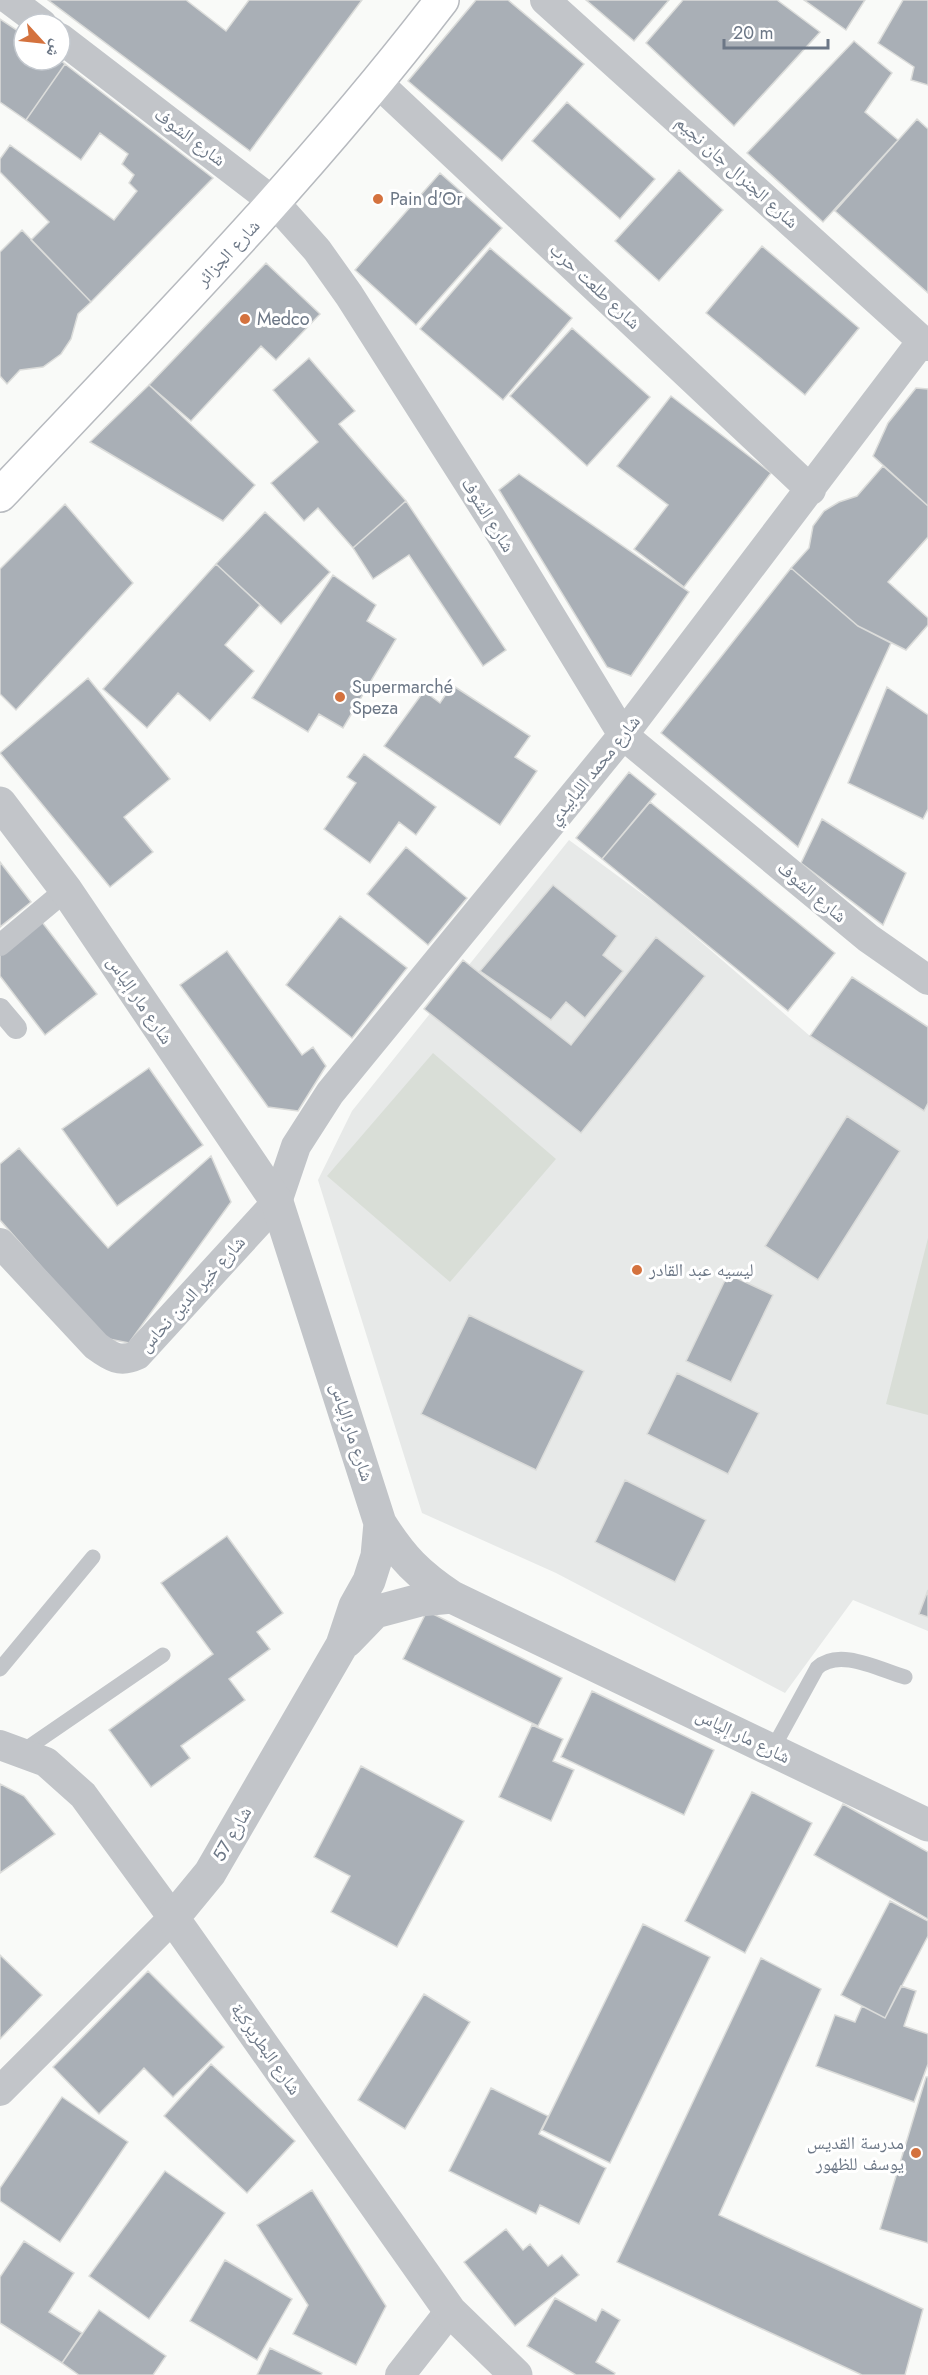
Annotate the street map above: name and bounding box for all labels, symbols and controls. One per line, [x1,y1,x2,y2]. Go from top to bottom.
north arrow [12,12,72,72]
scale bar [724,12,828,50]
text: 20 m [733,20,773,46]
text: ش [41,36,69,61]
street label: شارع الشوف [149,102,231,172]
street label: شارع الجنرال جان نجيم [670,110,804,234]
place label: Pain d'Or [390,186,464,212]
marker: Pain d'Or [371,192,385,206]
street label: شارع الجزائر [189,214,266,293]
street label: شارع طلعت حرب [544,237,646,335]
place label: Medco [257,306,310,332]
marker: Medco [238,312,252,326]
street label: شارع الشوف [455,473,521,557]
place label: Supermarché Speza [352,674,453,721]
marker: Supermarché Speza [333,690,347,704]
street label: شارع محمد اللبابيدي [542,710,648,831]
street label: شارع الشوف [772,855,852,929]
street label: شارع مار إلياس [101,950,179,1050]
street label: شارع خير الدين نحاس [133,1230,251,1358]
place label: لیسیه عبد القادر [648,1257,754,1283]
marker: لیسیه عبد القادر [630,1263,644,1277]
street label: شارع مار إلياس [324,1379,380,1485]
street label: شارع مار إلياس [691,1702,795,1770]
street label: شارع 57 [206,1802,258,1866]
street label: شارع البطريركية [225,1998,307,2100]
place label: مدرسة القديس يوسف للظهور [807,2130,904,2177]
marker: مدرسة القديس يوسف للظهور [909,2146,923,2160]

